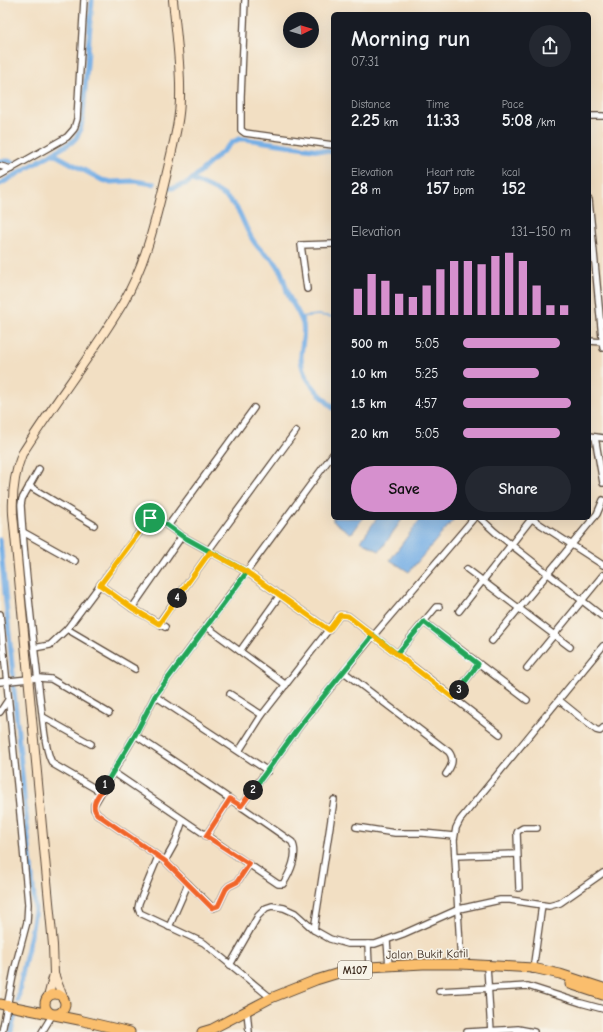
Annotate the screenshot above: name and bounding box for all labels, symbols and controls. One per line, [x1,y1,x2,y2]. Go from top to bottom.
north arrow [283,12,319,48]
map controls [283,12,319,48]
button: share [529,25,571,67]
text: Morning run [351,26,470,52]
text: 07:31 [351,54,379,69]
text: Distance [351,98,390,111]
text: Time [426,98,449,111]
text: Pace [502,98,524,111]
text: 2.25 [351,111,380,130]
text: 11:33 [426,111,460,130]
text: 5:08 [502,111,533,130]
text: km [380,116,398,129]
text: /km [533,116,556,129]
text: Elevation [351,166,393,179]
text: Heart rate [426,166,475,179]
text: kcal [502,166,520,179]
text: 28 [351,179,368,198]
text: 157 [426,179,450,198]
text: 152 [502,179,526,198]
text: m [368,184,381,197]
text: bpm [450,184,474,197]
text: Elevation [351,224,401,239]
text: 131–150 m [511,224,571,239]
text: 500 m [351,336,388,351]
text: 5:05 [415,336,439,351]
text: 1.0 km [351,366,387,381]
text: 5:25 [415,366,438,381]
text: 1.5 km [351,396,387,411]
text: 4:57 [415,396,437,411]
text: 2.0 km [351,426,389,441]
text: 5:05 [415,426,439,441]
button: Save [351,466,457,512]
button: Share [465,466,571,512]
pin [133,501,167,535]
icon: arrive [139,507,161,529]
pin: 4 [167,588,187,608]
text: 4 [174,591,180,604]
pin: 3 [449,680,469,700]
text: 3 [456,683,462,696]
pin: 1 [95,775,115,795]
text: 1 [103,778,107,791]
pin: 2 [243,780,263,800]
text: 2 [250,783,256,796]
street label: Jalan Bukit Katil [386,946,468,962]
road number: M107 [338,961,372,979]

